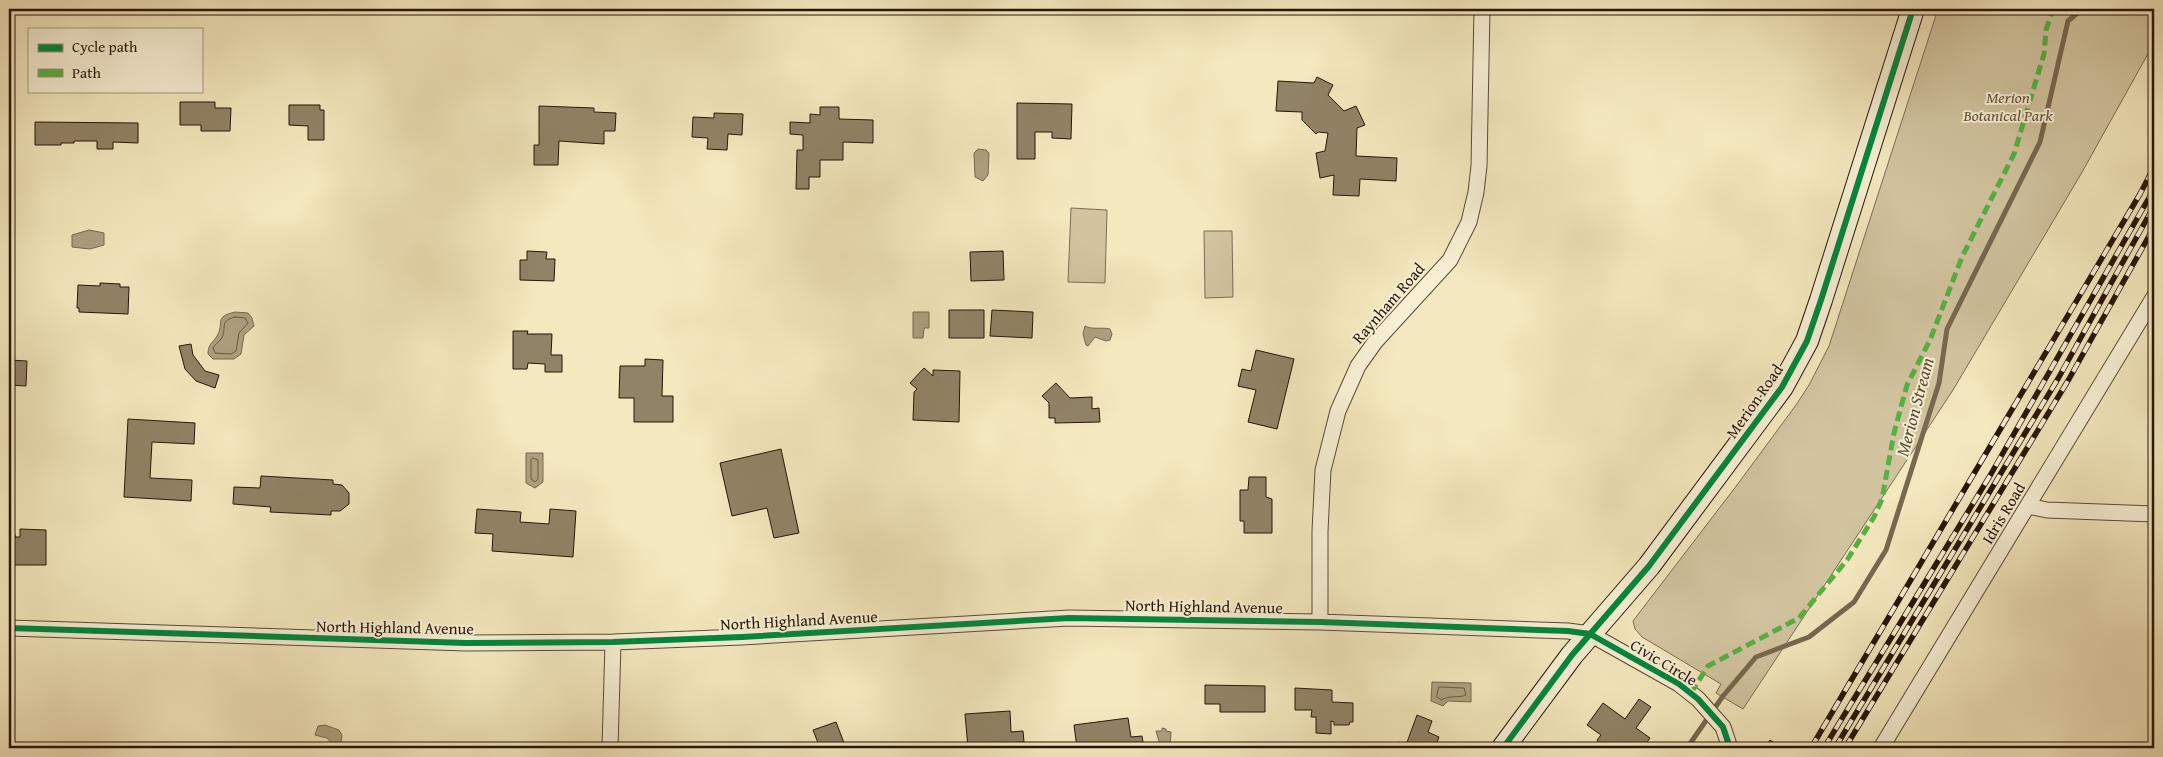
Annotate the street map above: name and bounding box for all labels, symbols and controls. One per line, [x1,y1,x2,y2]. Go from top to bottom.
legend [28,28,202,92]
text: Cycle path [72,36,138,57]
text: Path [72,62,101,83]
park label: Merion Botanical Park [1963,85,2053,127]
street label: Raynham Road [1346,257,1430,349]
water label: Merion Stream [1888,354,1941,459]
street label: Merion Road [1720,359,1789,443]
street label: Idris Road [1975,477,2031,548]
street label: North Highland Avenue [1125,593,1283,619]
street label: North Highland Avenue [720,604,878,636]
street label: North Highland Avenue [316,614,474,640]
street label: Civic Circle [1626,632,1702,692]

